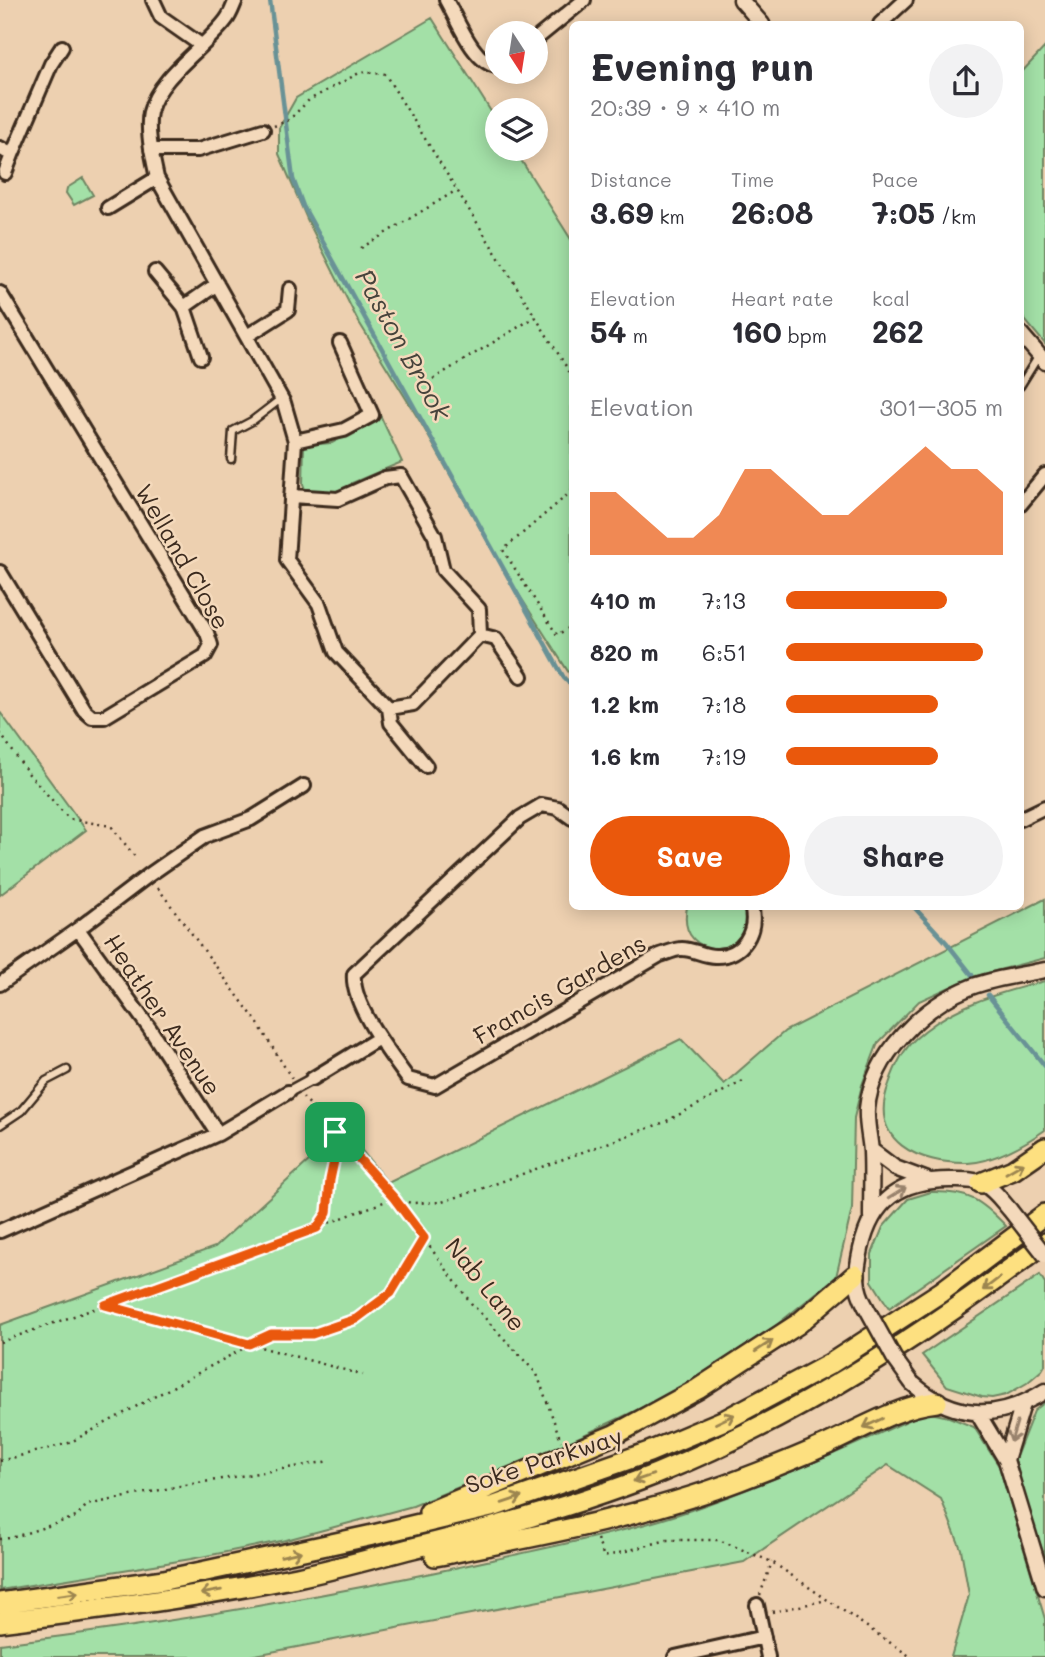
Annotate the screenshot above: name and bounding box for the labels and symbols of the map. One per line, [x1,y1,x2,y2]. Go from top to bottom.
north arrow [485,21,548,84]
water label: Paston Brook [348,263,460,427]
street label: Welland Close [129,478,237,635]
street label: Heather Avenue [98,927,229,1101]
street label: Francis Gardens [467,927,651,1051]
pin [305,1102,365,1162]
one-way arrow [1004,1161,1024,1175]
one-way arrow [887,1186,906,1201]
street label: Nab Lane [439,1231,533,1337]
one-way arrow [982,1277,1000,1292]
one-way arrow [754,1338,774,1352]
one-way arrow [714,1412,735,1425]
one-way arrow [863,1417,884,1430]
street label: Soke Parkway [461,1420,626,1500]
one-way arrow [1007,1421,1020,1443]
one-way arrow [633,1473,655,1485]
one-way arrow [501,1493,523,1505]
one-way arrow [279,1547,302,1560]
one-way arrow [200,1585,223,1599]
one-way arrow [56,1587,78,1600]

